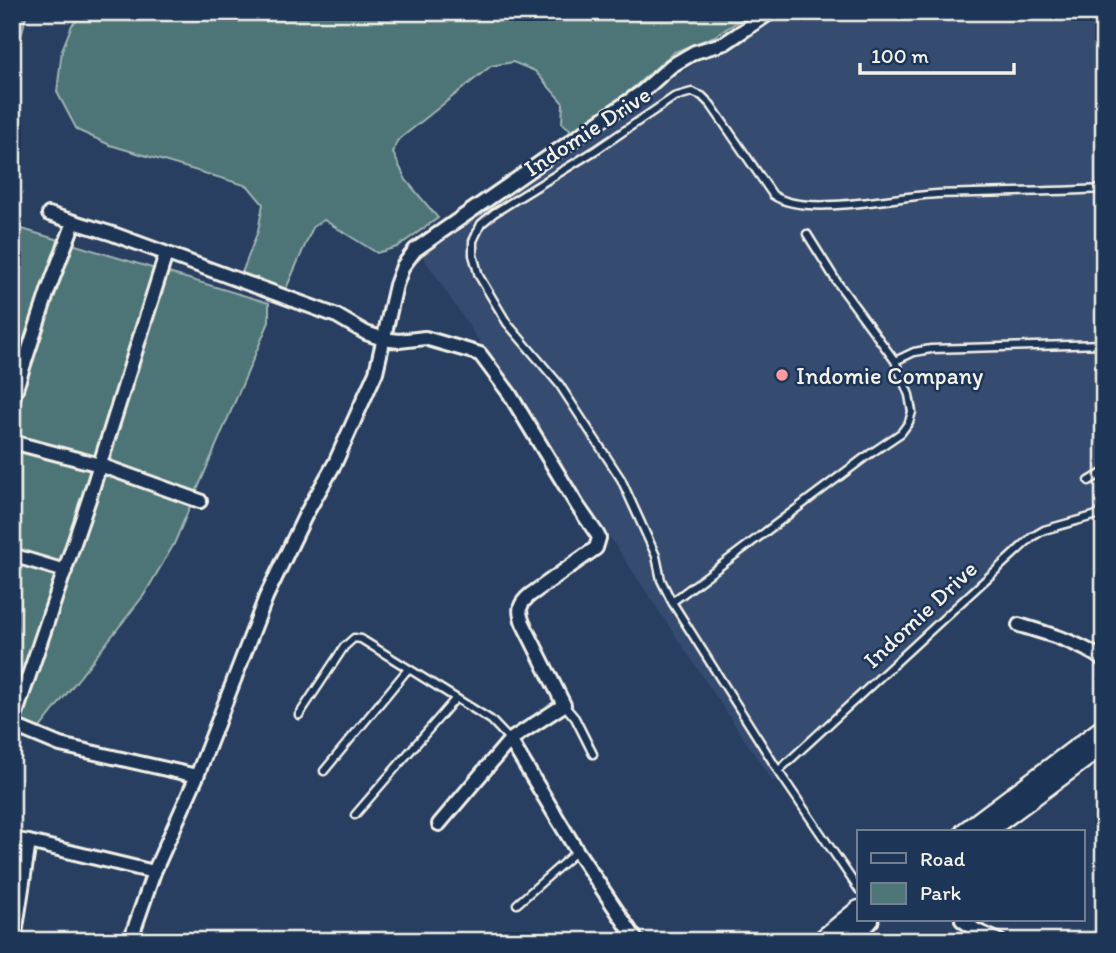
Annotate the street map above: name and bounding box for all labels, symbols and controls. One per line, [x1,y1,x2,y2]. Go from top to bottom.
scale bar [860,32,1014,76]
text: 100 m [871,43,929,68]
street label: Indomie Drive [518,79,656,183]
place label: Indomie Company [796,361,983,390]
marker: Indomie Company [774,367,790,383]
street label: Indomie Drive [857,554,983,674]
legend [857,830,1084,922]
text: Road [920,846,966,871]
text: Park [920,880,962,905]

